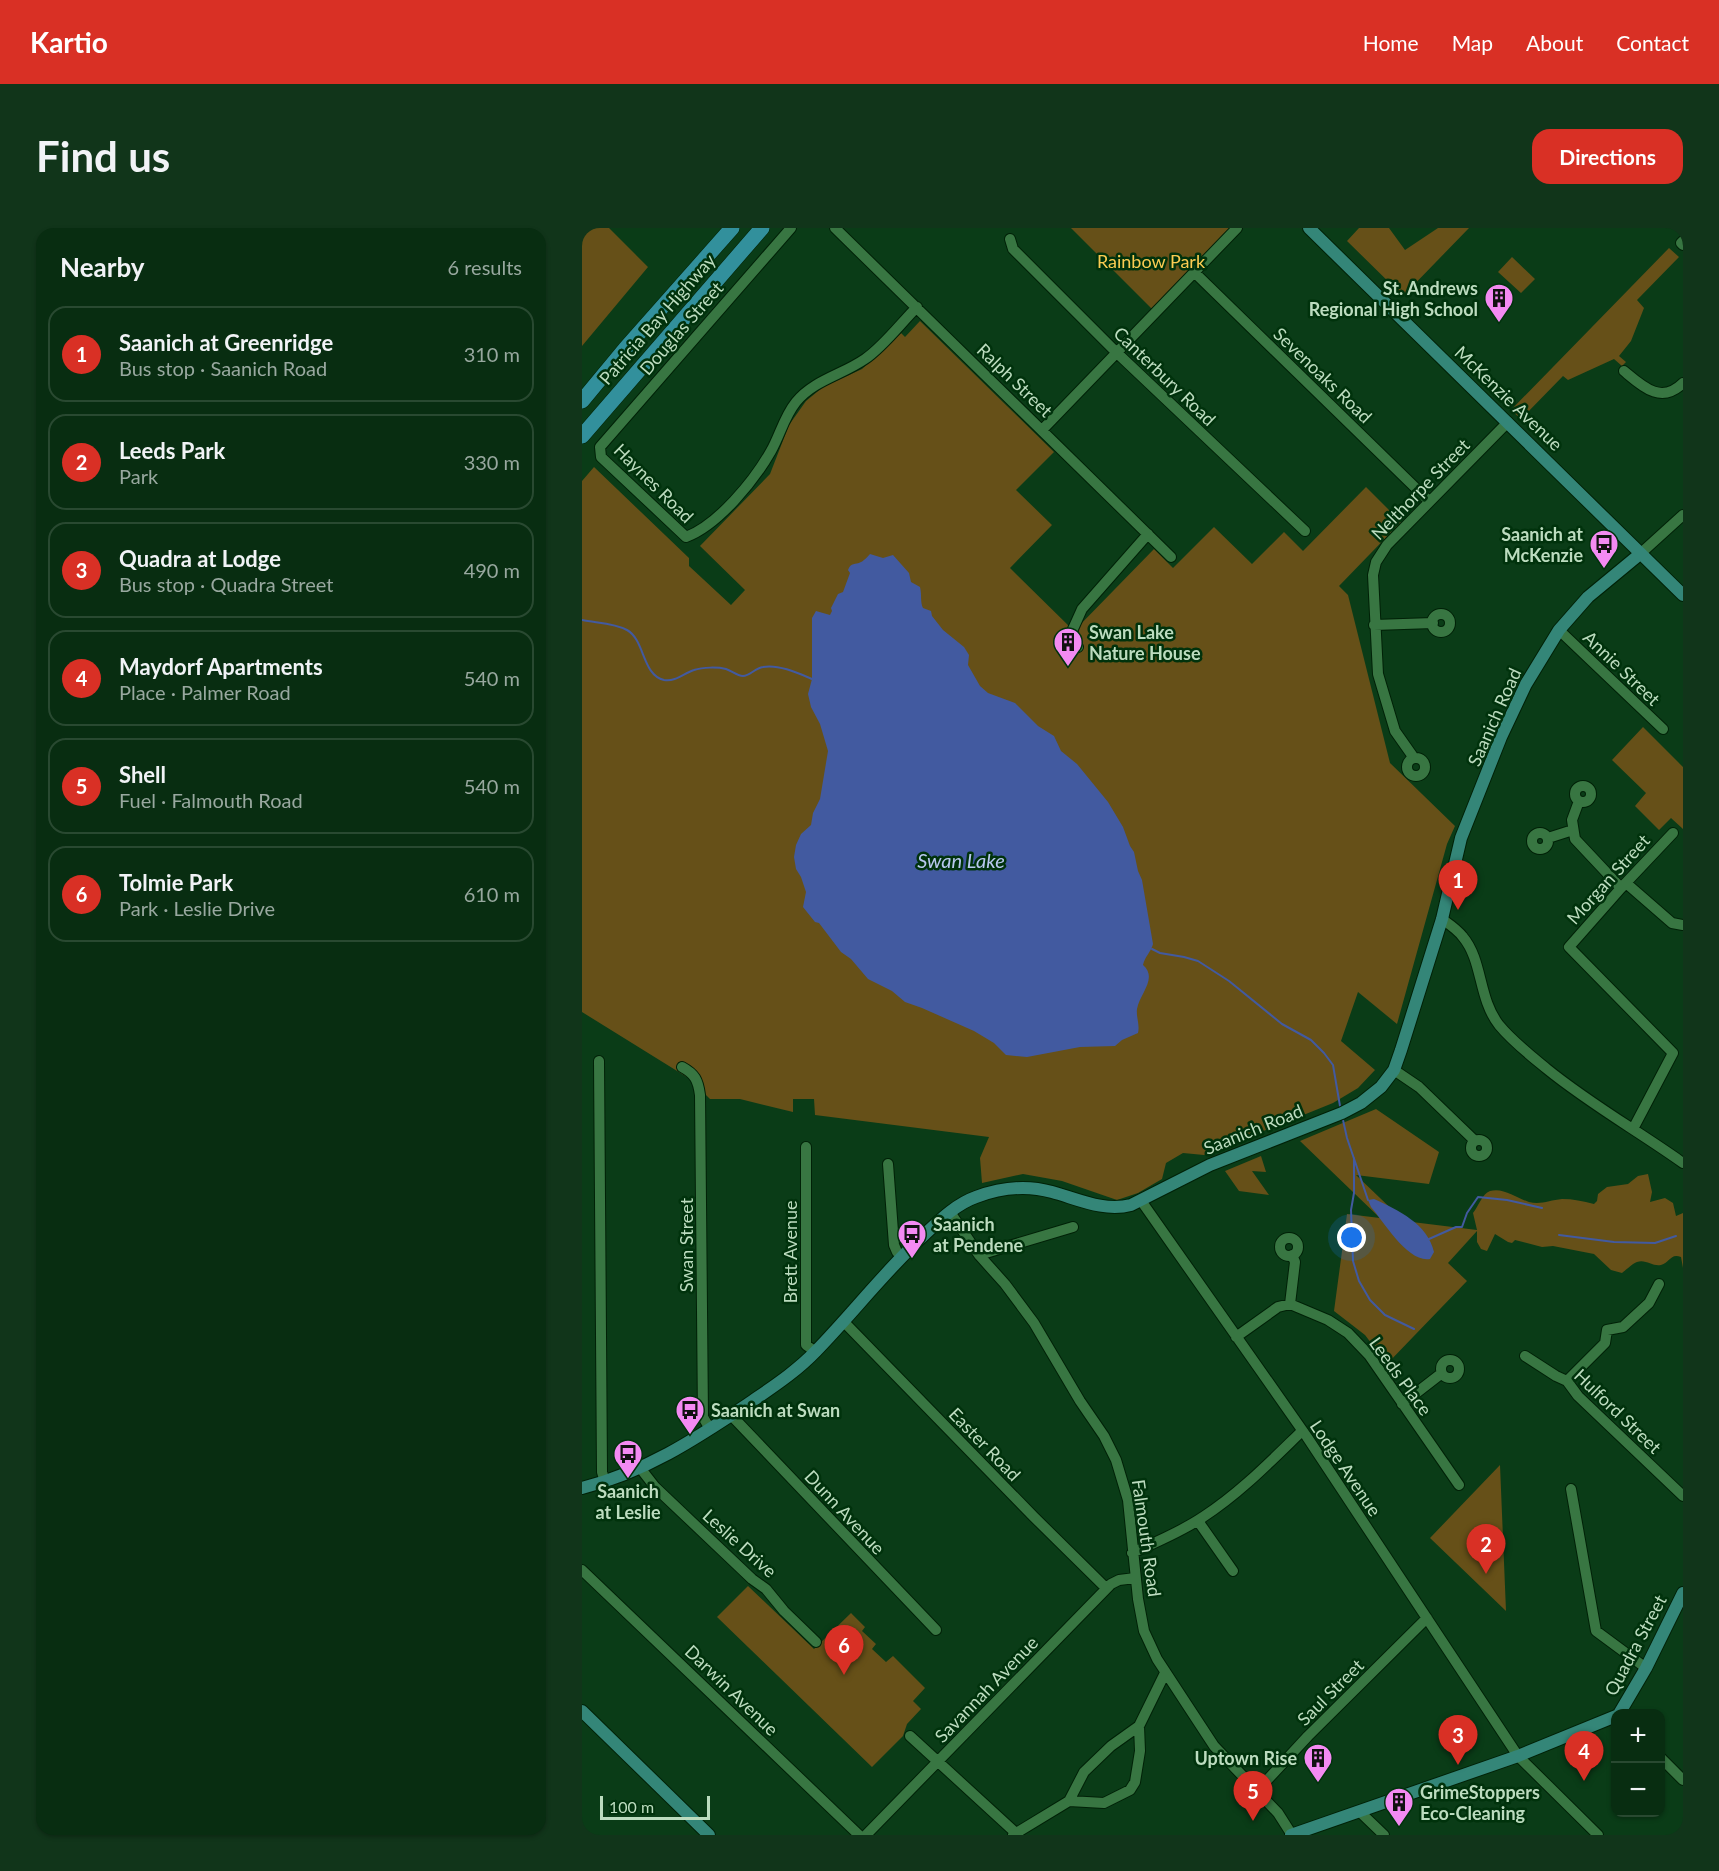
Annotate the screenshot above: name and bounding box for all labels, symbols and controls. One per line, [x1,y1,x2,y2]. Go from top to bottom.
text: Kartio [30,25,108,59]
text: Home [1363,30,1419,55]
text: Map [1452,30,1493,55]
text: About [1526,30,1583,55]
text: Contact [1616,30,1689,55]
button: Directions [1532,129,1683,184]
text: Find us [36,131,170,181]
street label: Patricia Bay Highway [594,249,720,389]
park label: Rainbow Park [1097,250,1206,272]
text: Nearby [60,251,145,283]
text: 6 results [447,255,522,279]
street label: Douglas Street [635,277,728,379]
place label: St. Andrews Regional High School [1309,277,1478,320]
building icon: St. Andrews Regional High School [1483,282,1515,324]
street label: Canterbury Road [1109,322,1221,430]
street label: Sevenoaks Road [1269,323,1377,427]
text: Saanich at Greenridge [119,329,333,356]
street label: Ralph Street [973,339,1058,422]
street label: McKenzie Avenue [1451,341,1567,455]
text: 1 [76,342,87,366]
text: 310 m [464,342,520,366]
text: Bus stop · Saanich Road [119,356,327,380]
street label: Nelthorpe Street [1366,433,1474,544]
text: Leeds Park [119,437,225,464]
street label: Haynes Road [610,439,698,527]
text: 2 [76,450,87,474]
text: 330 m [464,450,520,474]
text: Park [119,464,158,488]
place label: Saanich at McKenzie [1501,523,1583,566]
bus stop icon: Saanich at McKenzie [1588,528,1620,570]
text: Quadra at Lodge [119,545,281,572]
text: 3 [76,558,87,582]
text: 490 m [464,558,520,582]
text: Bus stop · Quadra Street [119,572,333,596]
place label: Swan Lake Nature House [1089,621,1201,664]
building icon: Swan Lake Nature House [1052,626,1084,668]
street label: Annie Street [1579,626,1665,710]
text: Maydorf Apartments [119,653,323,680]
street label: Saanich Road [1463,665,1525,769]
text: 4 [76,666,87,690]
text: 540 m [464,666,520,690]
text: Place · Palmer Road [119,680,291,704]
text: Shell [119,761,166,788]
text: 5 [76,774,87,798]
text: 540 m [464,774,520,798]
text: Fuel · Falmouth Road [119,788,303,812]
street label: Morgan Street [1562,829,1654,928]
water label: Swan Lake [917,848,1005,872]
pin: 1 [1438,860,1478,910]
text: Tolmie Park [119,869,233,896]
text: 6 [76,882,87,906]
text: 610 m [464,882,520,906]
text: Park · Leslie Drive [119,896,275,920]
street label: Saanich Road [1200,1099,1306,1159]
street label: Swan Street [675,1197,697,1292]
street label: Brett Avenue [779,1201,801,1303]
place label: Saanich at Pendene [933,1213,1024,1256]
bus stop icon: Saanich at Pendene [896,1218,928,1260]
your location [1337,1223,1366,1252]
street label: Leeds Place [1365,1332,1437,1420]
street label: Hulford Street [1570,1364,1666,1458]
bus stop icon: Saanich at Swan [674,1394,706,1436]
place label: Saanich at Swan [711,1399,840,1421]
street label: Easter Road [945,1403,1025,1485]
street label: Lodge Avenue [1306,1416,1386,1520]
bus stop icon: Saanich at Leslie [612,1438,644,1480]
street label: Dunn Avenue [800,1465,890,1559]
street label: Falmouth Road [1128,1478,1166,1598]
place label: Saanich at Leslie [595,1480,661,1523]
street label: Leslie Drive [699,1504,781,1582]
pin: 2 [1466,1524,1506,1574]
street label: Quadra Street [1599,1590,1671,1699]
pin: 6 [824,1626,864,1675]
street label: Savannah Avenue [930,1631,1042,1747]
street label: Darwin Avenue [681,1640,783,1740]
street label: Saul Street [1292,1654,1368,1730]
map controls [1611,1709,1665,1817]
button: + [1611,1709,1665,1763]
pin: 3 [1438,1716,1478,1765]
pin: 4 [1564,1732,1604,1781]
building icon: Uptown Rise [1302,1742,1334,1784]
place label: Uptown Rise [1195,1747,1297,1769]
button: − [1611,1763,1665,1817]
pin: 5 [1234,1772,1272,1821]
place label: GrimeStoppers Eco-Cleaning [1420,1781,1540,1824]
building icon: GrimeStoppers Eco-Cleaning [1383,1786,1415,1828]
scale bar [600,1793,710,1820]
text: 100 m [609,1797,654,1816]

